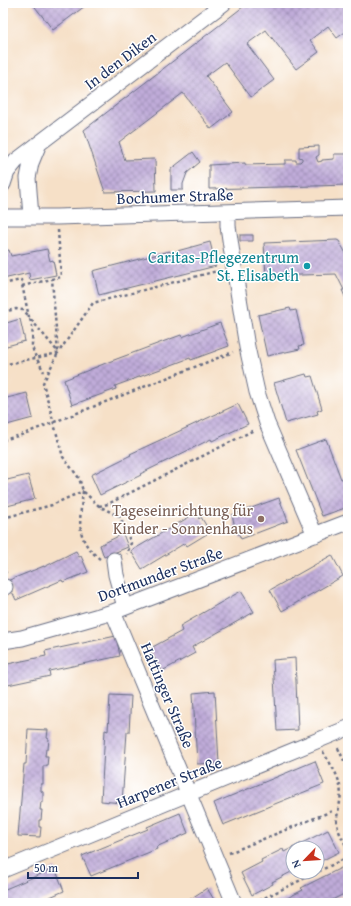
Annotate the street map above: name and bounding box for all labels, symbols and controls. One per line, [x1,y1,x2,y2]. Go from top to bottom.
street label: In den Diken [79,25,161,95]
street label: Bochumer Straße [116,182,234,210]
place label: Caritas-Pflegezentrum St. Elisabeth [148,245,299,287]
marker: Caritas-Pflegezentrum St. Elisabeth [302,261,312,271]
place label: Tageseinrichtung für Kinder - Sonnenhaus [112,498,253,540]
marker: Tageseinrichtung für Kinder - Sonnenhaus [256,514,266,524]
street label: Dortmunder Straße [94,540,226,608]
street label: Hattinger Straße [135,638,201,752]
street label: Harpener Straße [113,750,225,814]
north arrow [285,840,325,880]
scale bar [28,854,138,880]
text: N [287,857,305,871]
text: 50 m [34,859,58,876]

